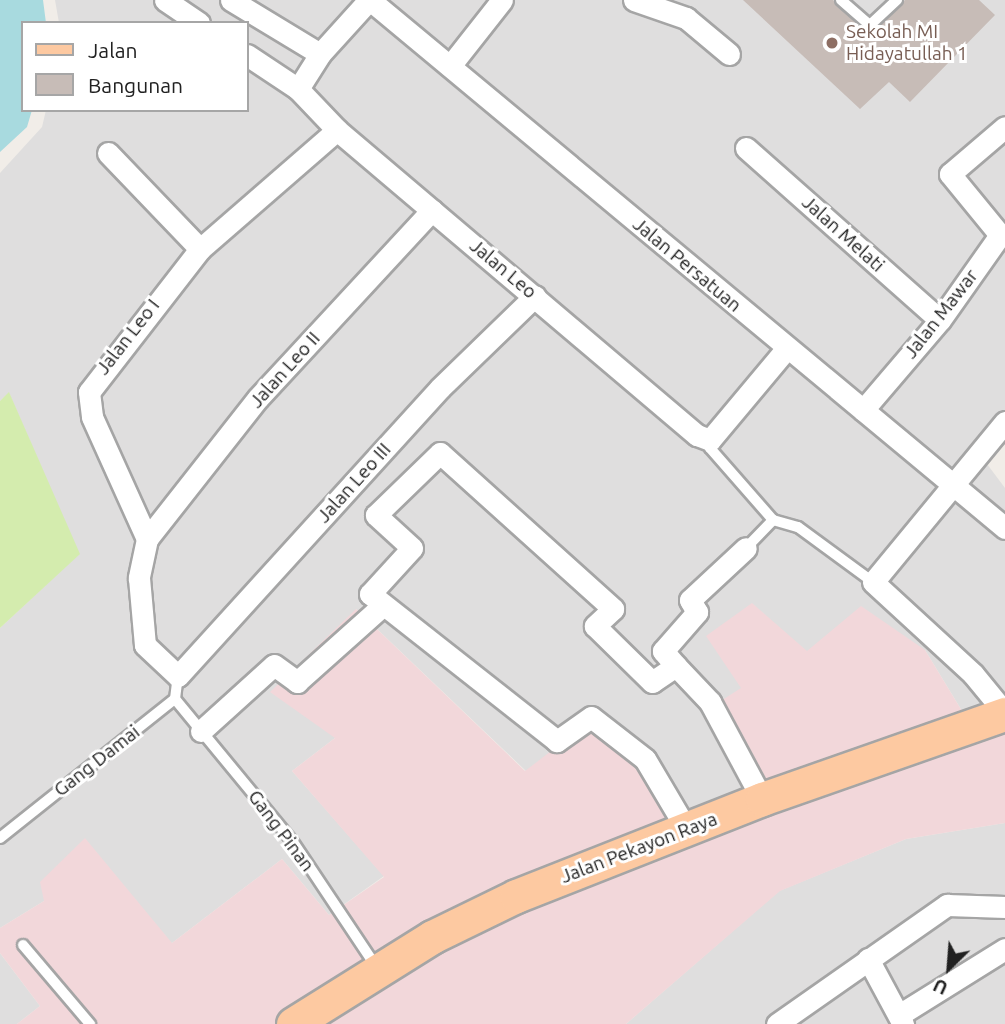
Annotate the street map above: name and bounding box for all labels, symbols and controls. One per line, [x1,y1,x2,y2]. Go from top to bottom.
legend [21,21,248,112]
place label: Sekolah MI Hidayatullah 1 [846,21,968,65]
marker: Sekolah MI Hidayatullah 1 [824,35,840,51]
text: Jalan [88,38,137,62]
text: Bangunan [88,73,183,97]
street label: Jalan Melati [797,191,889,277]
street label: Jalan Persatuan [628,213,746,317]
street label: Jalan Leo [465,234,541,304]
street label: Jalan Mawar [899,265,983,363]
street label: Jalan Leo I [91,295,165,379]
street label: Jalan Leo II [245,327,325,413]
street label: Jalan Leo III [312,438,396,528]
street label: Gang Damai [50,720,144,802]
street label: Gang Pinan [243,786,319,876]
street label: Jalan Pekayon Raya [558,808,720,888]
north arrow [914,933,984,1003]
text: U [929,974,951,1000]

